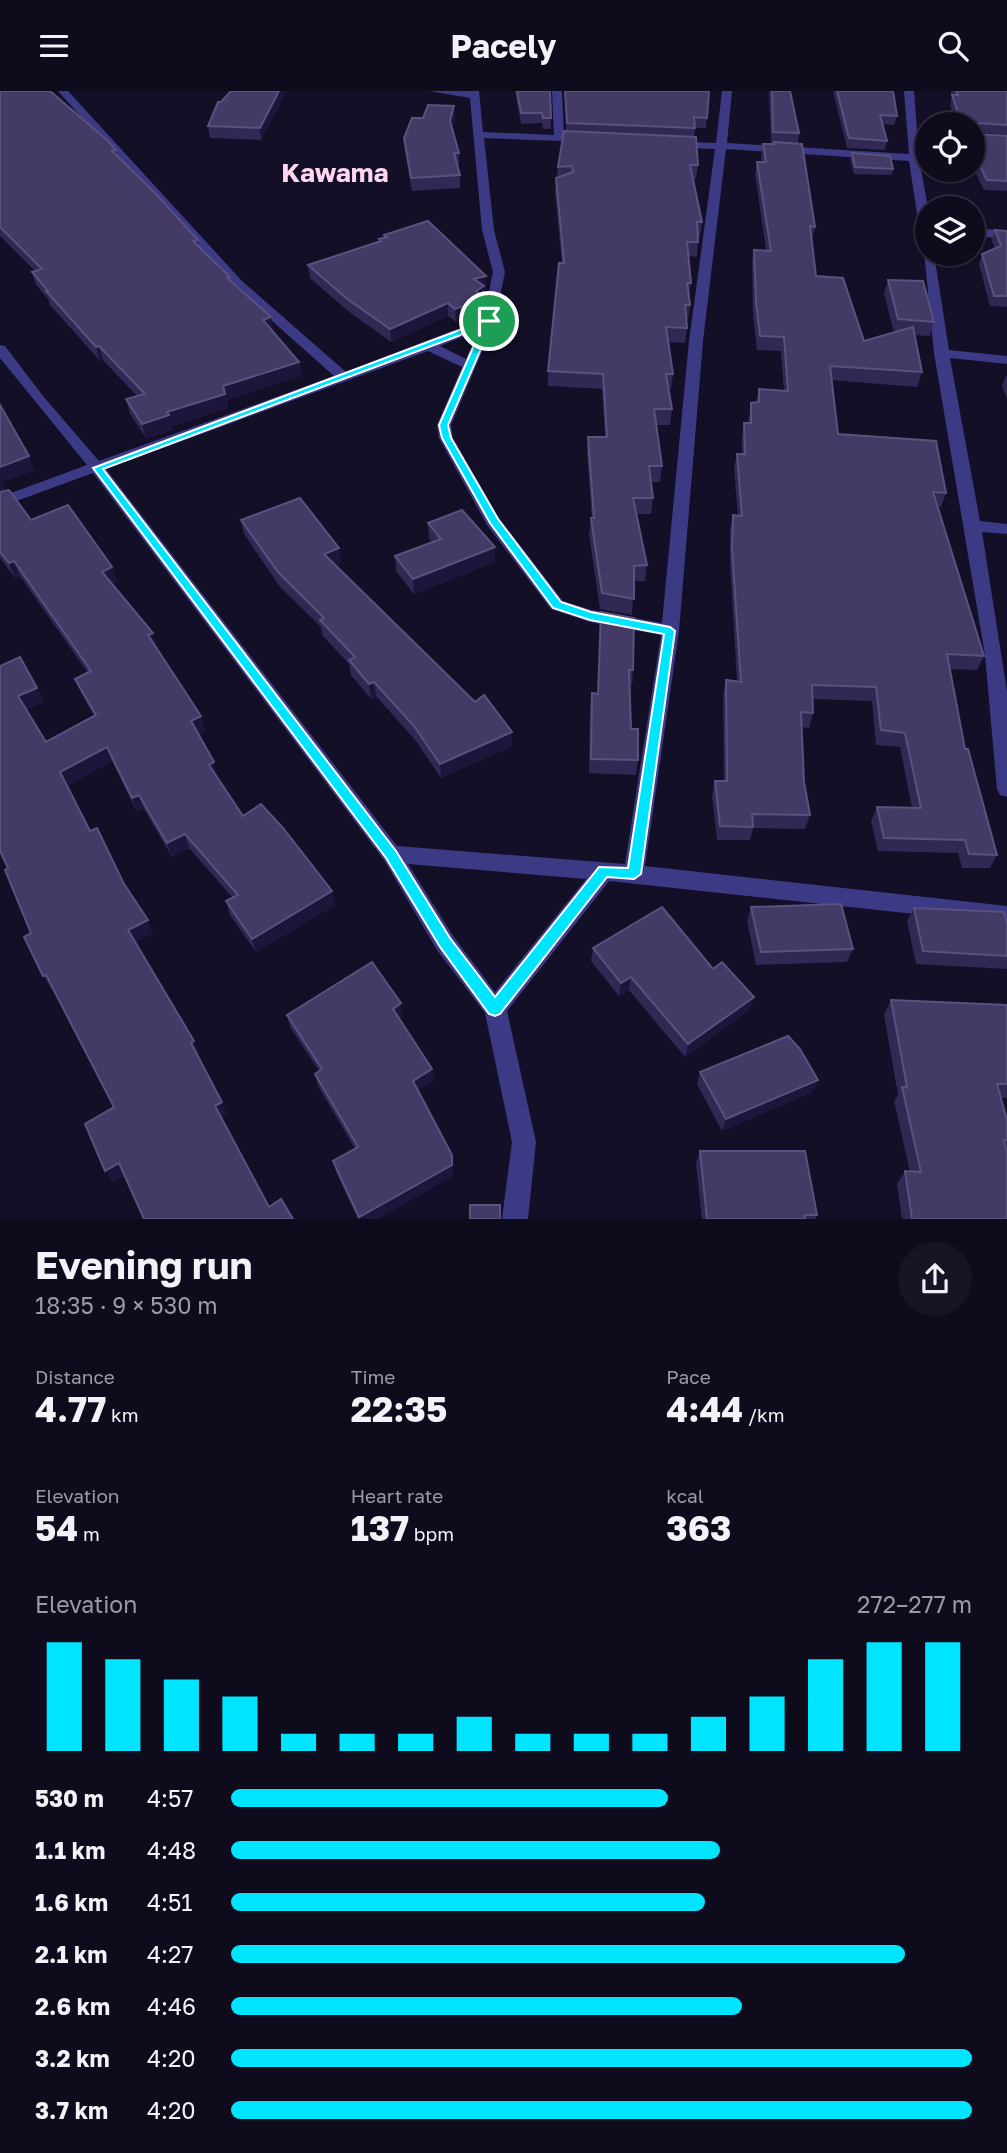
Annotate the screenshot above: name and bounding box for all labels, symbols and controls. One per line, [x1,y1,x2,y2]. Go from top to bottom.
icon: menu [35,27,73,65]
text: Pacely [450,27,557,65]
icon: search [934,27,972,65]
map controls [915,112,985,266]
button: locate [915,112,985,182]
district label: Kawama [281,157,389,188]
button: layers [915,196,985,266]
pin [459,291,519,351]
icon: arrive [470,302,508,340]
text: Evening run [35,1242,253,1287]
button: share [898,1242,972,1316]
text: 18:35 · 9 × 530 m [35,1291,218,1319]
text: Distance [35,1365,115,1388]
text: Time [351,1365,395,1388]
text: Pace [666,1365,711,1388]
text: 4.77 [35,1388,106,1430]
text: 22:35 [351,1388,447,1430]
text: 4:44 [666,1388,743,1430]
text: km [106,1403,139,1426]
text: /km [743,1403,785,1426]
text: Elevation [35,1484,120,1507]
text: Heart rate [351,1484,443,1507]
text: kcal [666,1484,704,1507]
text: 54 [35,1507,78,1549]
text: 137 [351,1507,409,1549]
text: 363 [666,1507,731,1549]
text: m [78,1522,100,1545]
text: bpm [409,1522,454,1545]
text: Elevation [35,1590,137,1618]
text: 272–277 m [857,1590,972,1618]
text: 530 m [35,1784,104,1812]
text: 4:57 [147,1784,193,1812]
text: 1.1 km [35,1836,105,1864]
text: 4:48 [147,1836,196,1864]
text: 1.6 km [35,1888,108,1916]
text: 4:51 [147,1888,192,1916]
text: 2.1 km [35,1940,107,1968]
text: 4:27 [147,1940,193,1968]
text: 2.6 km [35,1992,110,2020]
text: 4:46 [147,1992,196,2020]
text: 3.2 km [35,2044,110,2072]
text: 4:20 [147,2044,196,2072]
text: 3.7 km [35,2096,108,2124]
text: 4:20 [147,2096,196,2124]

